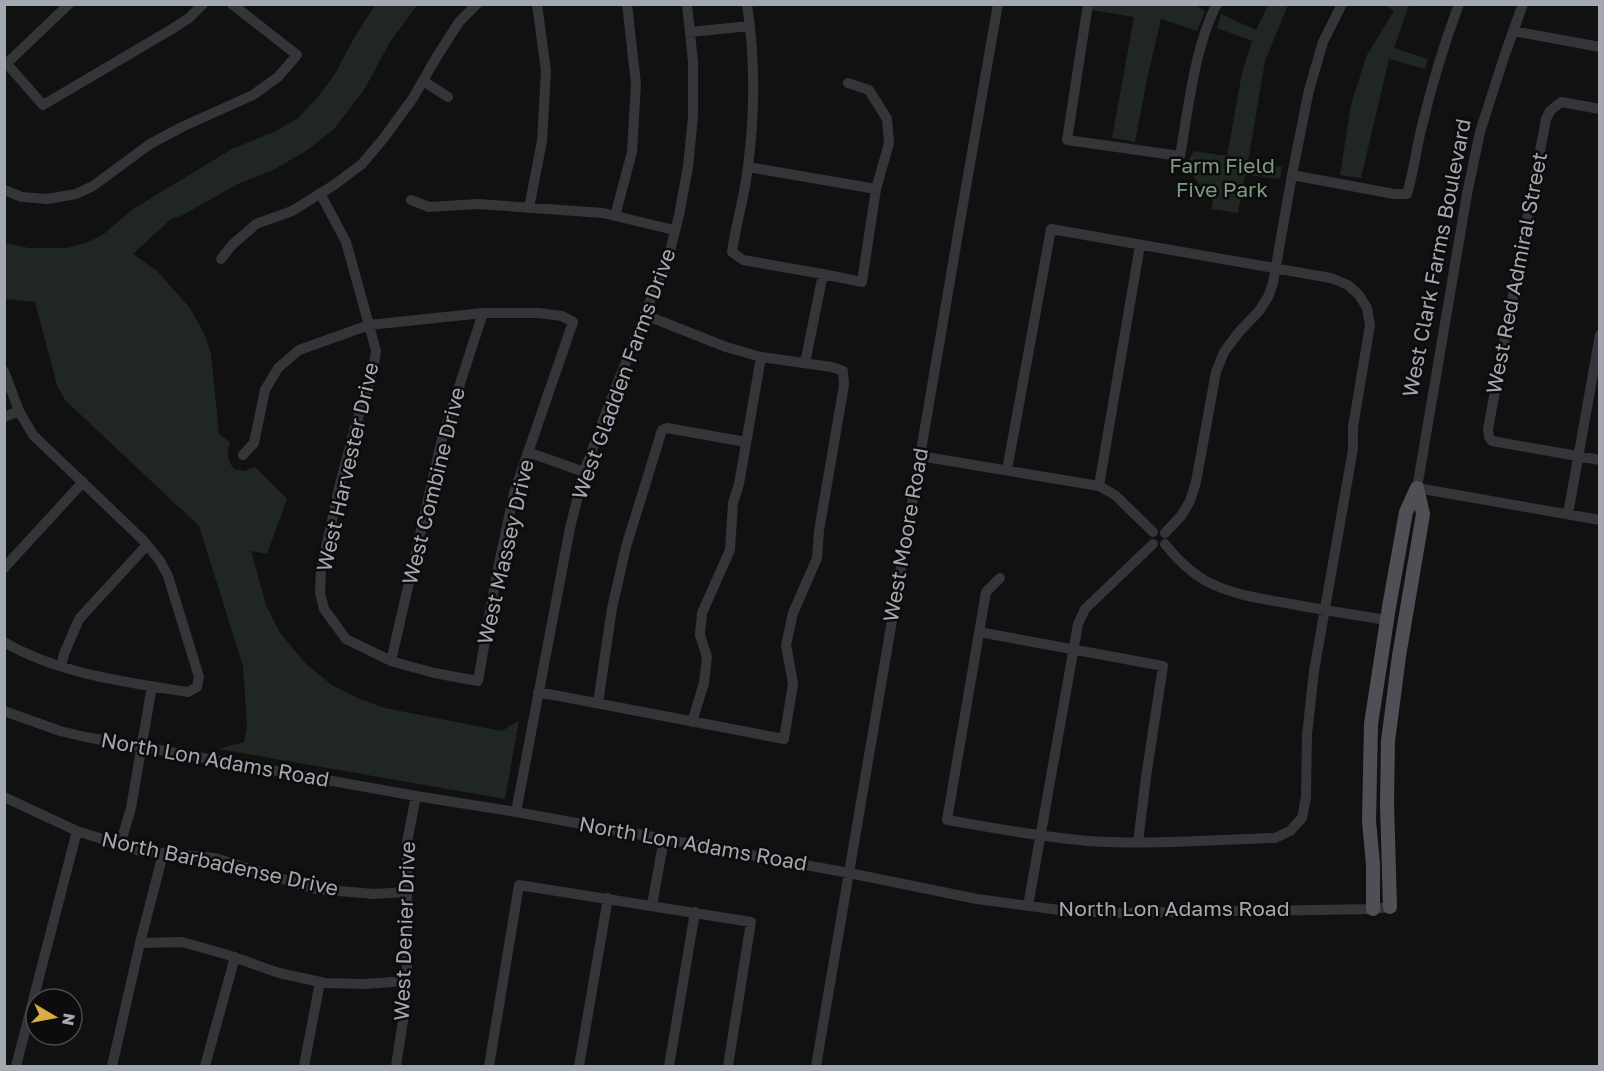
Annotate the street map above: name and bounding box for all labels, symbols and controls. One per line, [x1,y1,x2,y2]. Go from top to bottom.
street label: West Clark Farms Boulevard [1396,116,1476,399]
street label: West Red Admiral Street [1480,150,1552,396]
park label: Farm Field Five Park [1169,152,1275,202]
street label: West Gladden Farms Drive [566,245,681,503]
street label: West Harvester Drive [310,360,384,574]
street label: West Combine Drive [396,384,470,587]
street label: West Moore Road [877,446,933,624]
street label: West Massey Drive [471,457,539,647]
street label: North Lon Adams Road [99,726,331,792]
street label: North Lon Adams Road [577,810,809,876]
street label: North Barbadense Drive [100,825,341,901]
street label: West Denier Drive [388,841,420,1021]
street label: North Lon Adams Road [1058,895,1290,921]
north arrow [24,987,84,1047]
text: N [58,1012,80,1027]

